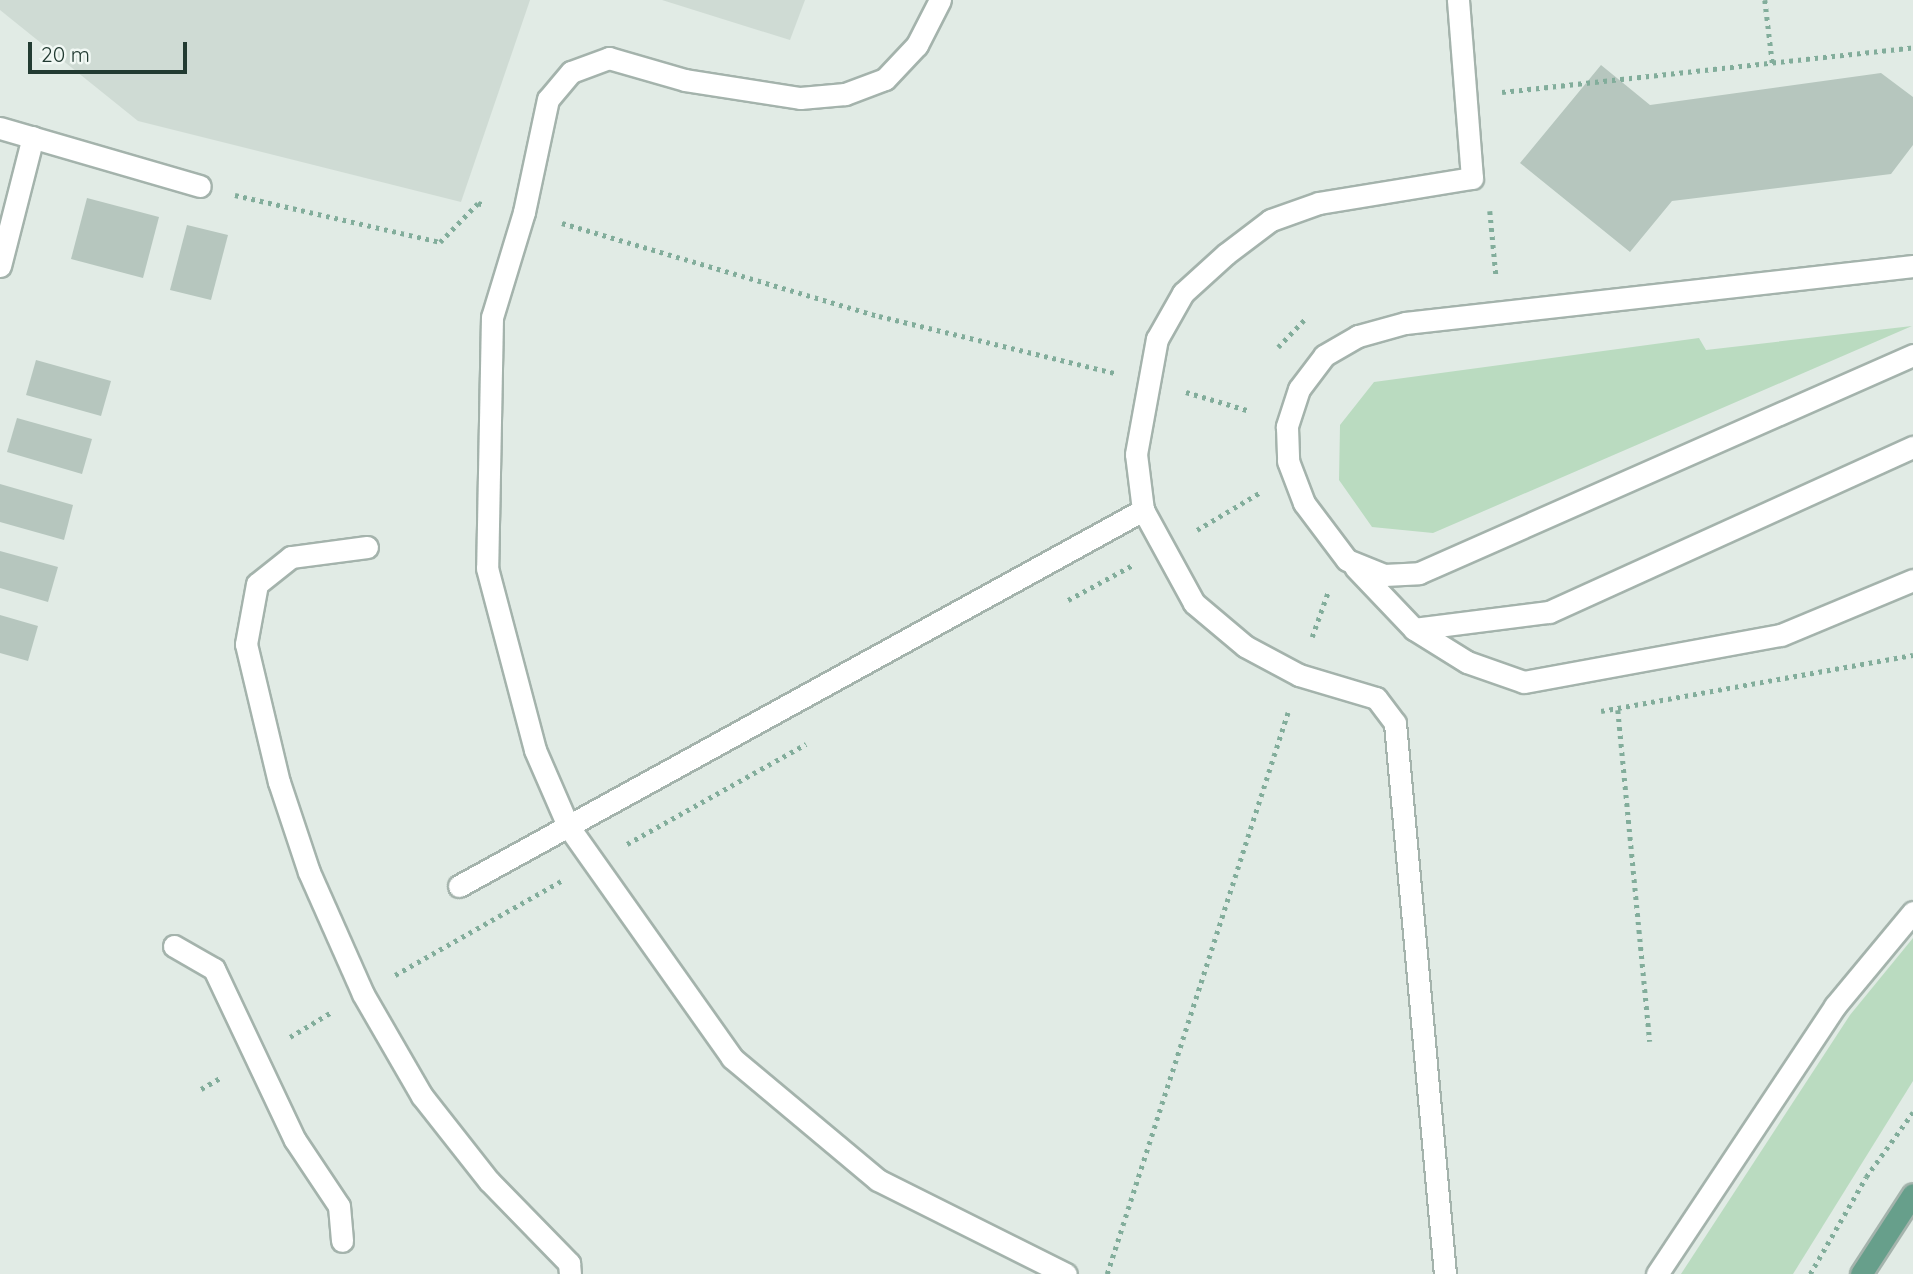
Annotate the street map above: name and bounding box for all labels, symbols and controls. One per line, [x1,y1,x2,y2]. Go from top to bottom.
scale bar [32,28,191,72]
text: 20 m [41,41,90,67]

